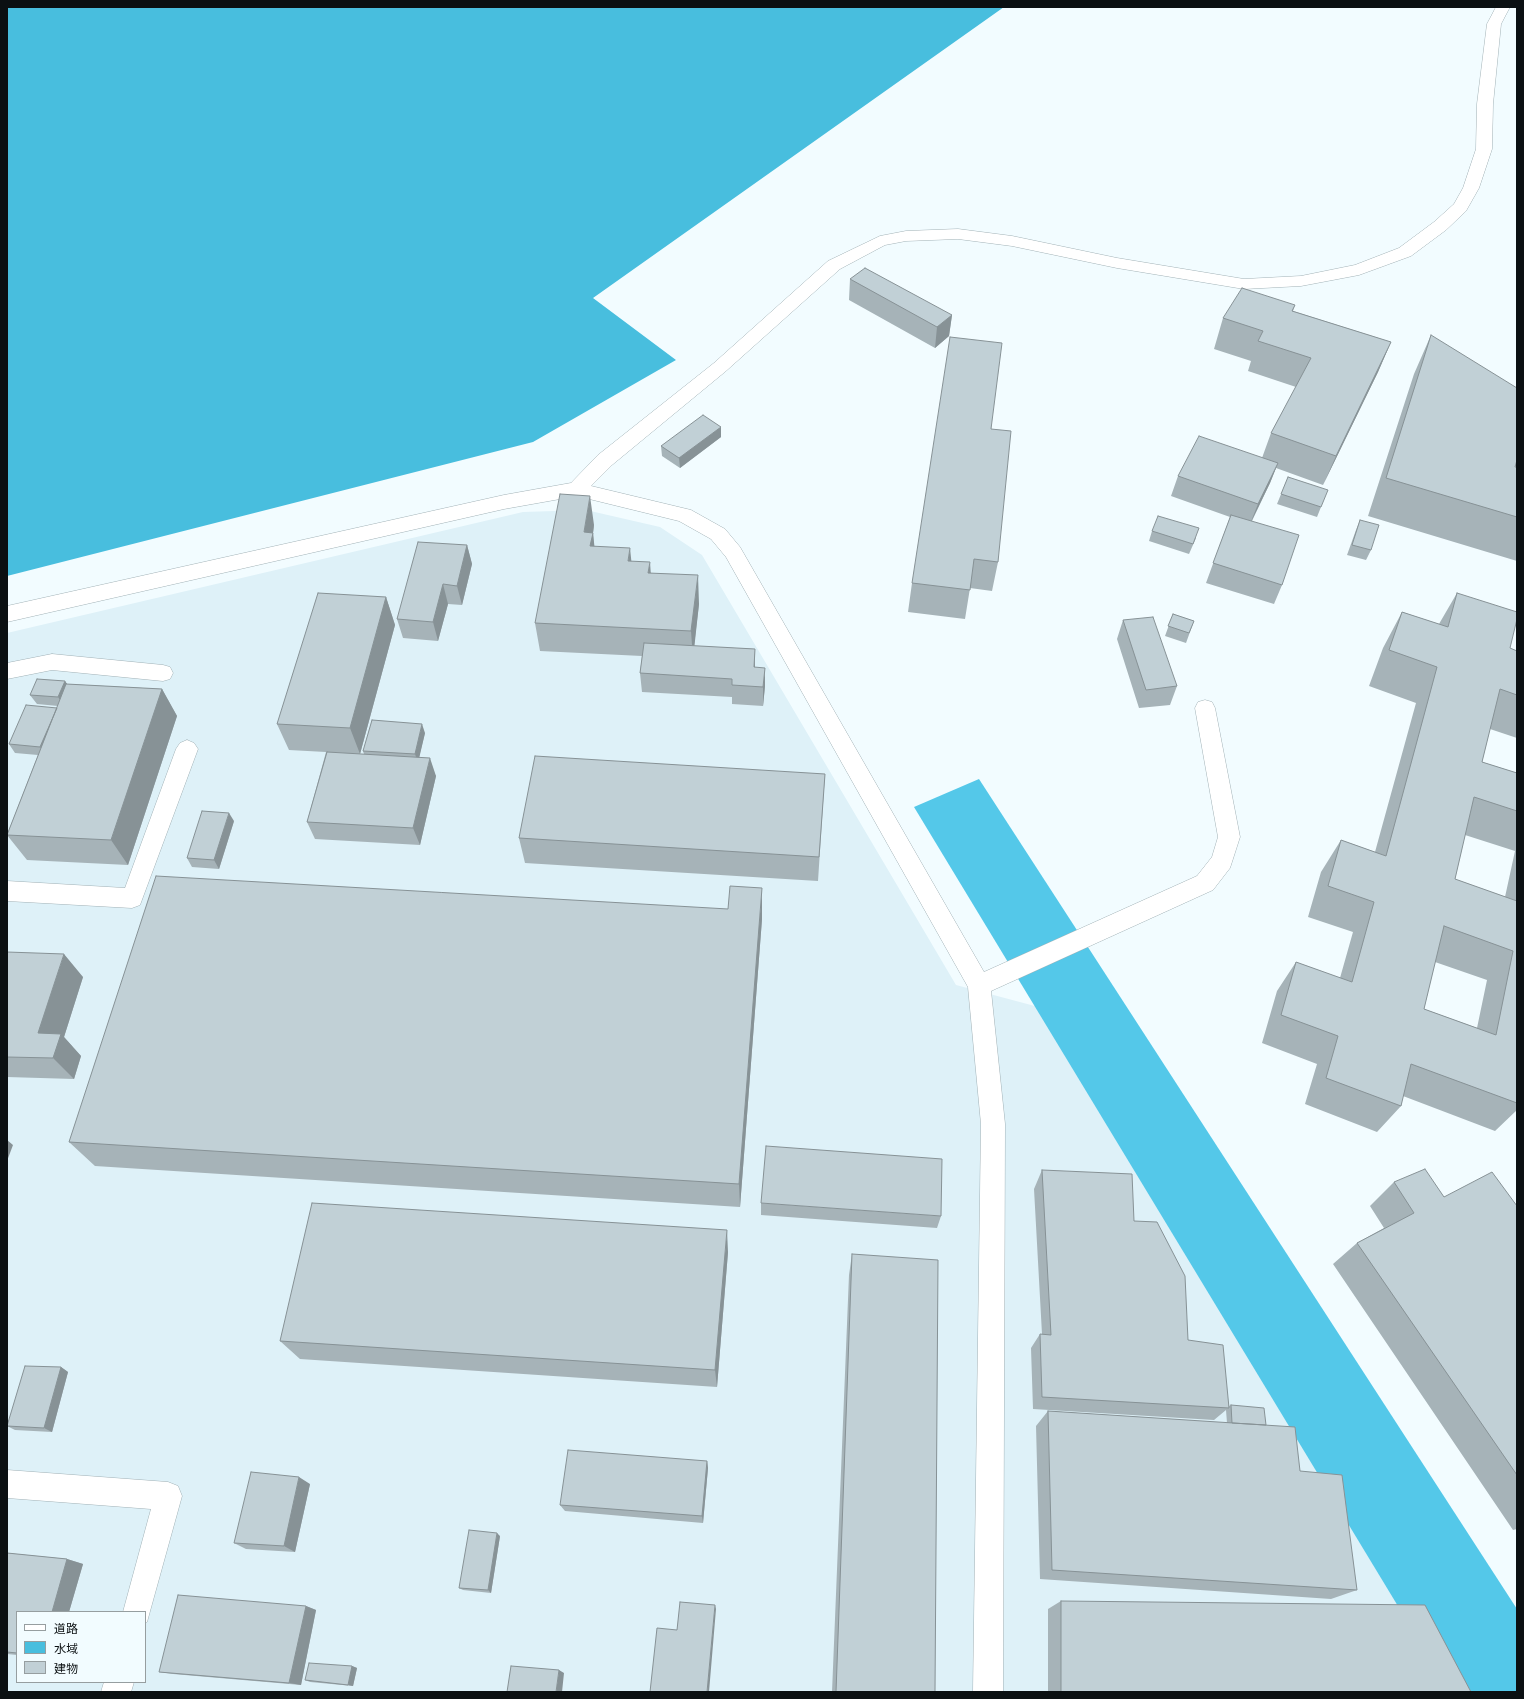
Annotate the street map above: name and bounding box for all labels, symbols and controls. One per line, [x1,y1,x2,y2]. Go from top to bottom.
legend [16,1611,146,1683]
text: 道路 [54,1621,78,1635]
text: 水域 [54,1641,78,1655]
text: 建物 [54,1661,78,1675]

